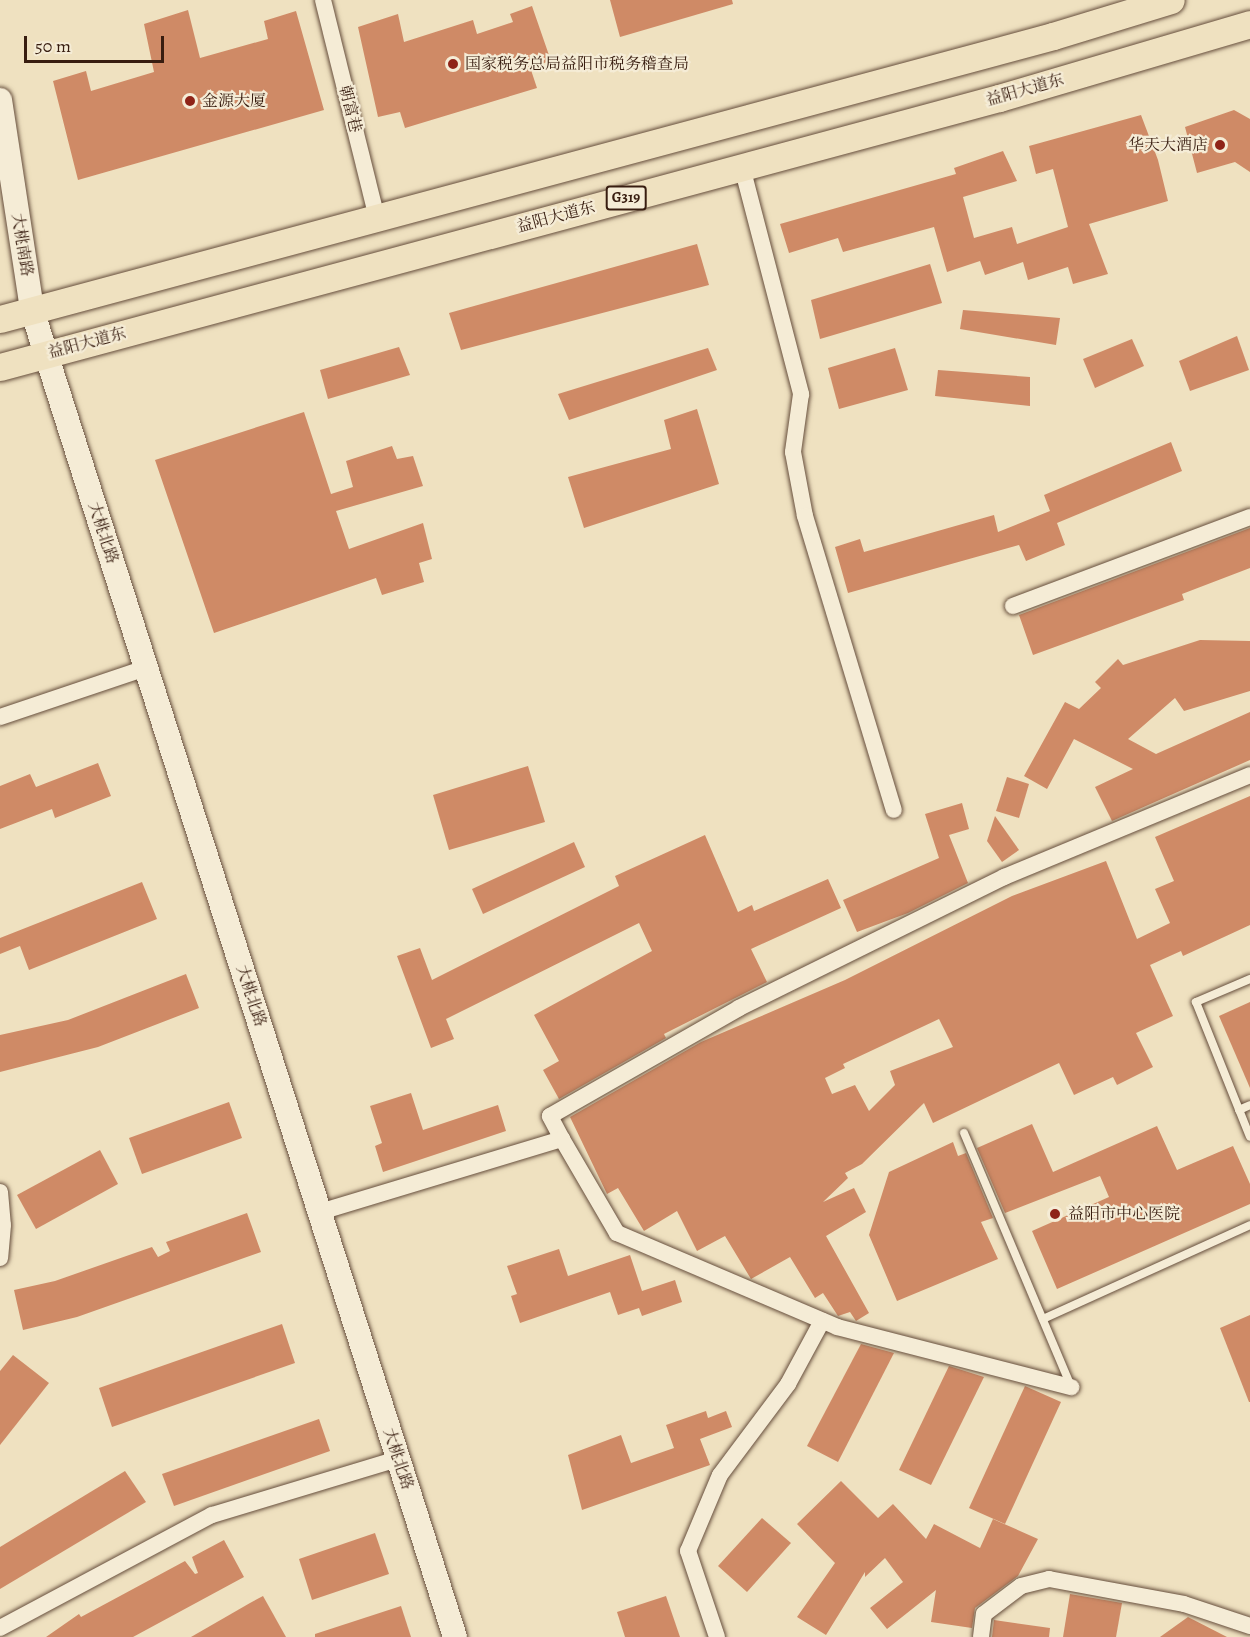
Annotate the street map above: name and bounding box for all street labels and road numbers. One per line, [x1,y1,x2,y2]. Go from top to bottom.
street label: 益阳大道东 [984,70,1066,110]
street label: 朝富巷 [335,83,365,135]
road number: G319 [605,186,647,210]
street label: 益阳大道东 [515,197,597,237]
street label: 大桃南路 [8,212,36,278]
street label: 益阳大道东 [46,323,128,363]
street label: 大桃北路 [84,500,122,566]
street label: 大桃北路 [232,963,270,1029]
street label: 大桃北路 [379,1426,417,1492]

